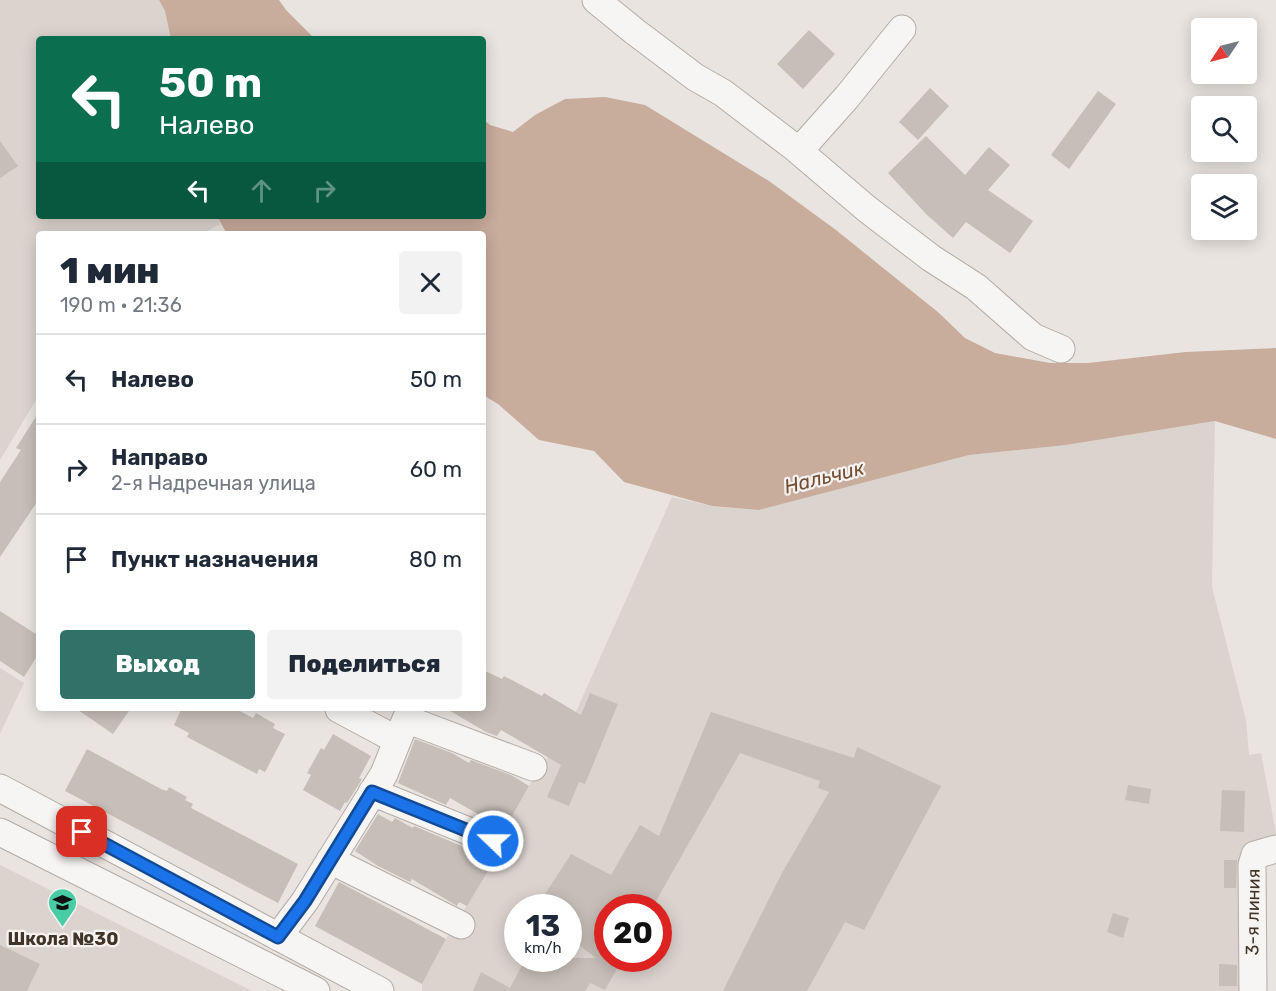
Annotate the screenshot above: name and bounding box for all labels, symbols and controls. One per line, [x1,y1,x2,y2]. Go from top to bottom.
north arrow [1191,18,1257,84]
map controls [1191,18,1257,240]
text: 50 m [159,58,262,108]
icon: left [60,60,138,138]
button: search [1191,96,1257,162]
text: Налево [159,109,255,141]
icon: left [182,174,215,207]
icon: ahead [245,174,278,207]
icon: right [308,174,341,207]
button: layers [1191,174,1257,240]
text: 1 мин [60,249,160,292]
button: close [399,251,462,314]
text: 190 m · 21:36 [60,293,182,317]
icon: left [60,363,93,396]
text: Налево [111,366,194,393]
text: 50 m [410,366,462,393]
text: Направо [111,444,208,471]
icon: right [60,453,93,486]
water label: Нальчик [782,455,867,498]
text: 60 m [410,456,462,483]
text: 2-я Надречная улица [111,471,316,495]
icon: arrive [60,543,93,576]
text: Пункт назначения [111,546,319,573]
text: 80 m [409,546,462,573]
button: Выход [60,630,255,699]
button: Поделиться [267,630,462,699]
pin [56,806,107,857]
position arrow [461,809,525,873]
icon: arrive [65,815,98,848]
street label: 3-я линия [1241,868,1265,956]
school or university icon: Школа №30 [47,886,79,928]
speed limit sign: 20 [594,894,672,972]
text: 13 [526,908,560,944]
place label: Школа №30 [8,928,118,950]
text: km/h [524,939,562,957]

